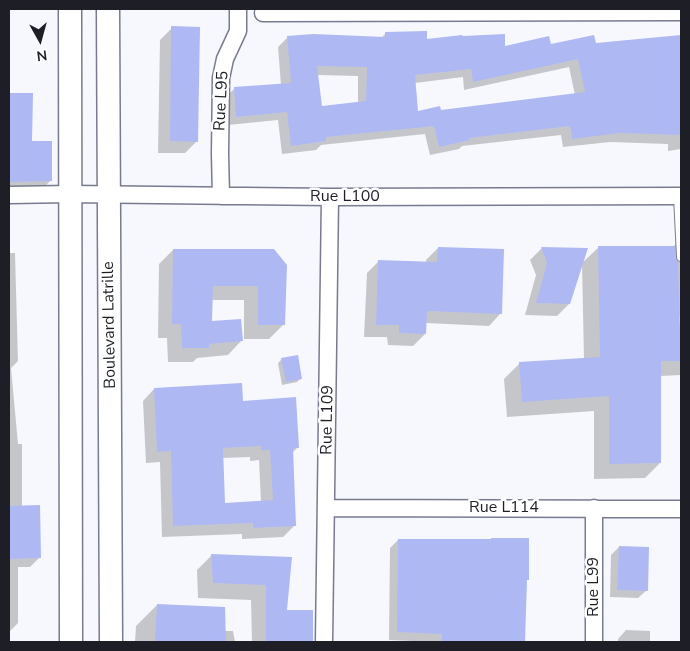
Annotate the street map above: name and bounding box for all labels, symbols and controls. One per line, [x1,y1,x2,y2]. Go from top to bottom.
north arrow [15,15,65,65]
text: N [36,45,48,65]
street label: Rue L95 [211,70,233,132]
street label: Rue L100 [310,187,380,207]
street label: Boulevard Latrille [99,261,121,389]
street label: Rue L109 [318,385,338,455]
street label: Rue L114 [469,498,539,518]
street label: Rue L99 [584,557,604,617]

